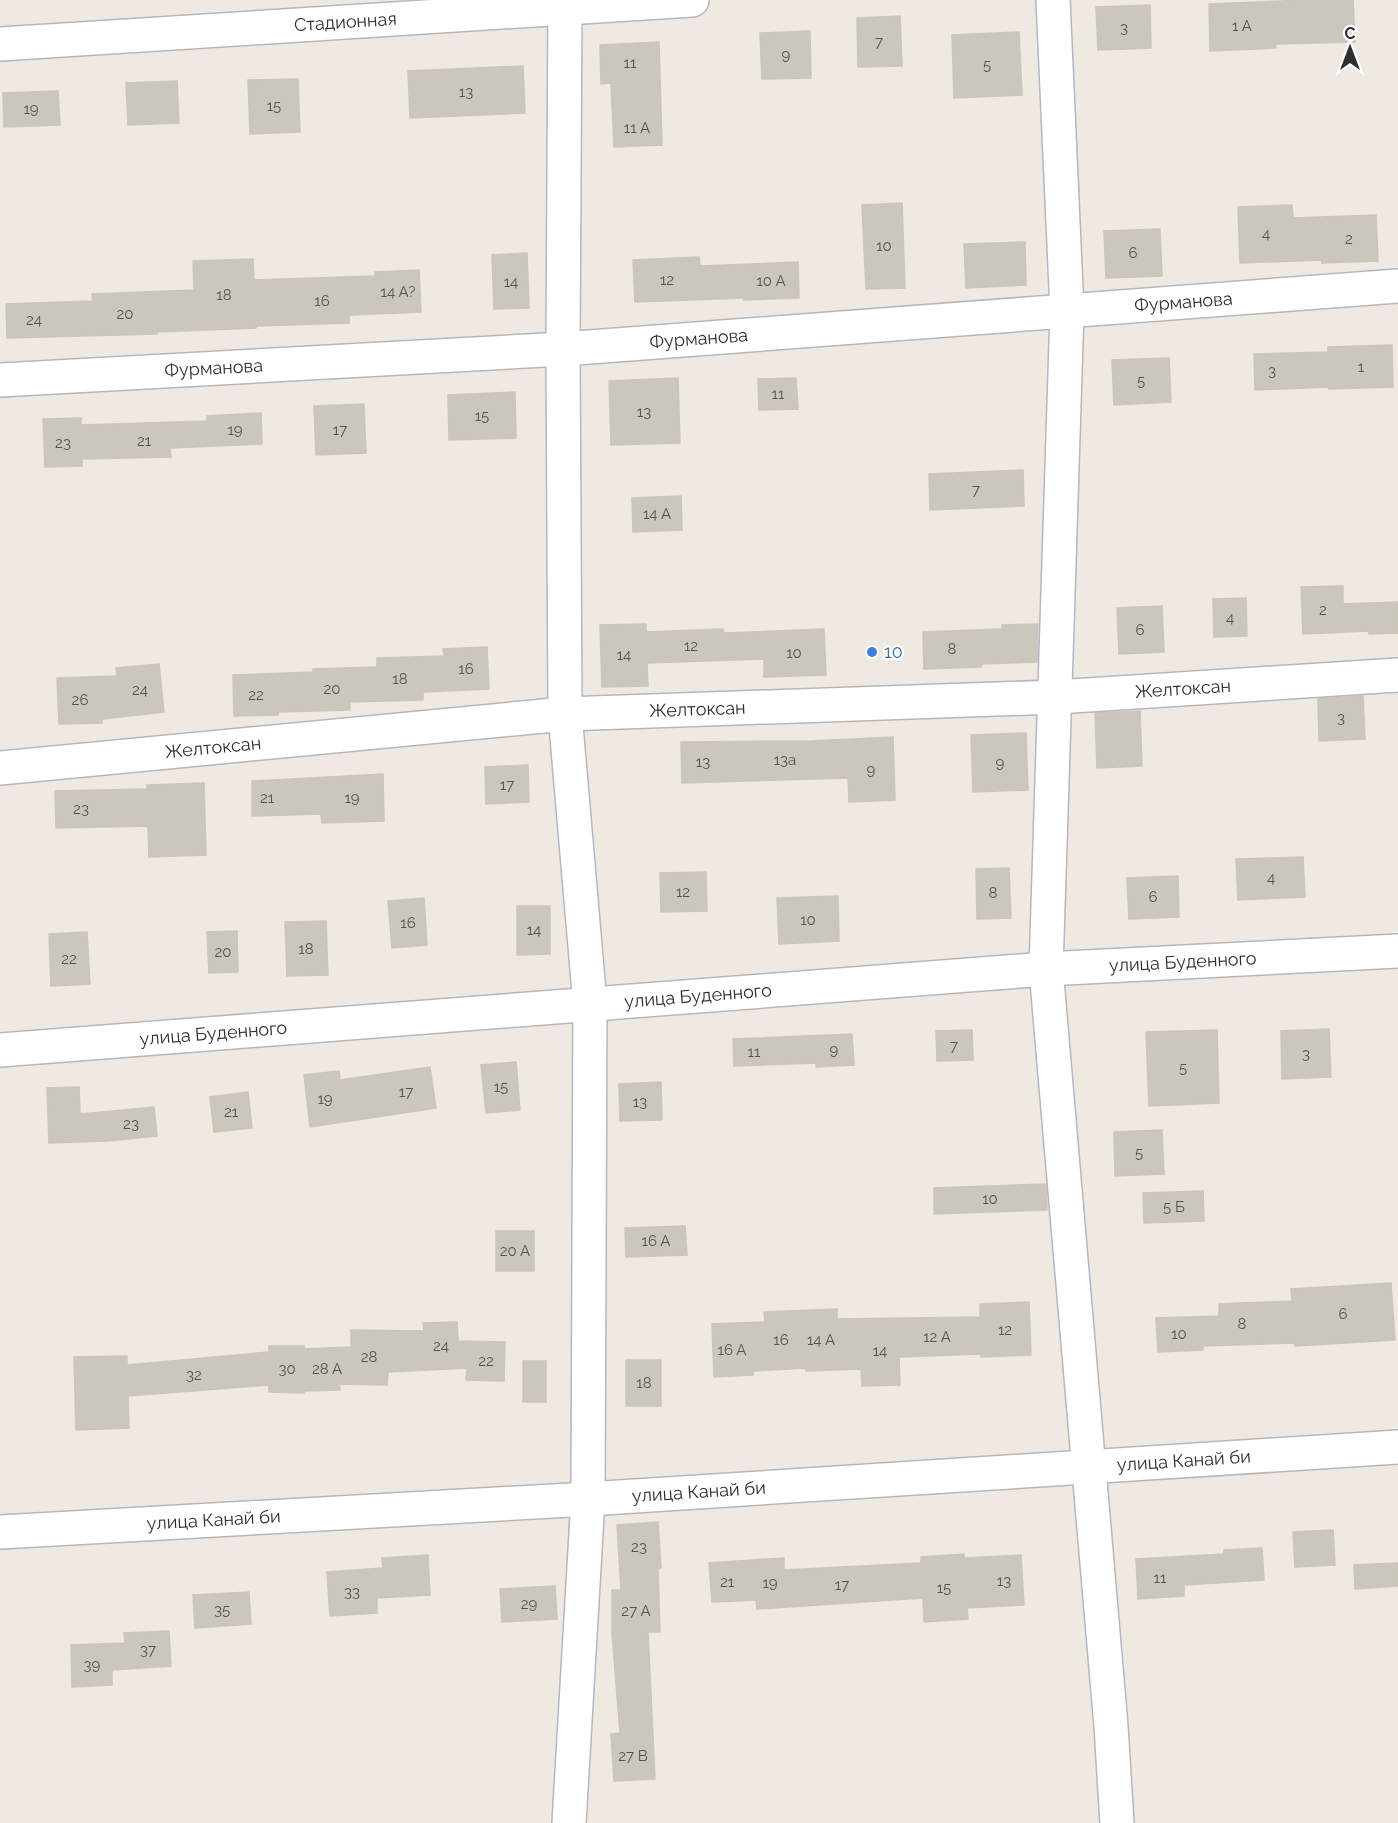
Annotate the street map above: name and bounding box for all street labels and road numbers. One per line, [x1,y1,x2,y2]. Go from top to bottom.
street label: Стадионная [293,8,397,35]
street label: Фурманова [1133,288,1233,316]
street label: Фурманова [649,324,749,352]
street label: Фурманова [164,355,263,381]
street label: Желтоксан [1134,675,1232,702]
street label: Желтоксан [649,697,746,721]
street label: Желтоксан [164,732,262,762]
street label: улица Буденного [1108,947,1257,976]
street label: улица Буденного [623,979,773,1012]
street label: улица Буденного [139,1017,288,1049]
street label: улица Канай би [1116,1445,1251,1475]
street label: улица Канай би [631,1477,766,1506]
street label: улица Канай би [146,1505,281,1534]

